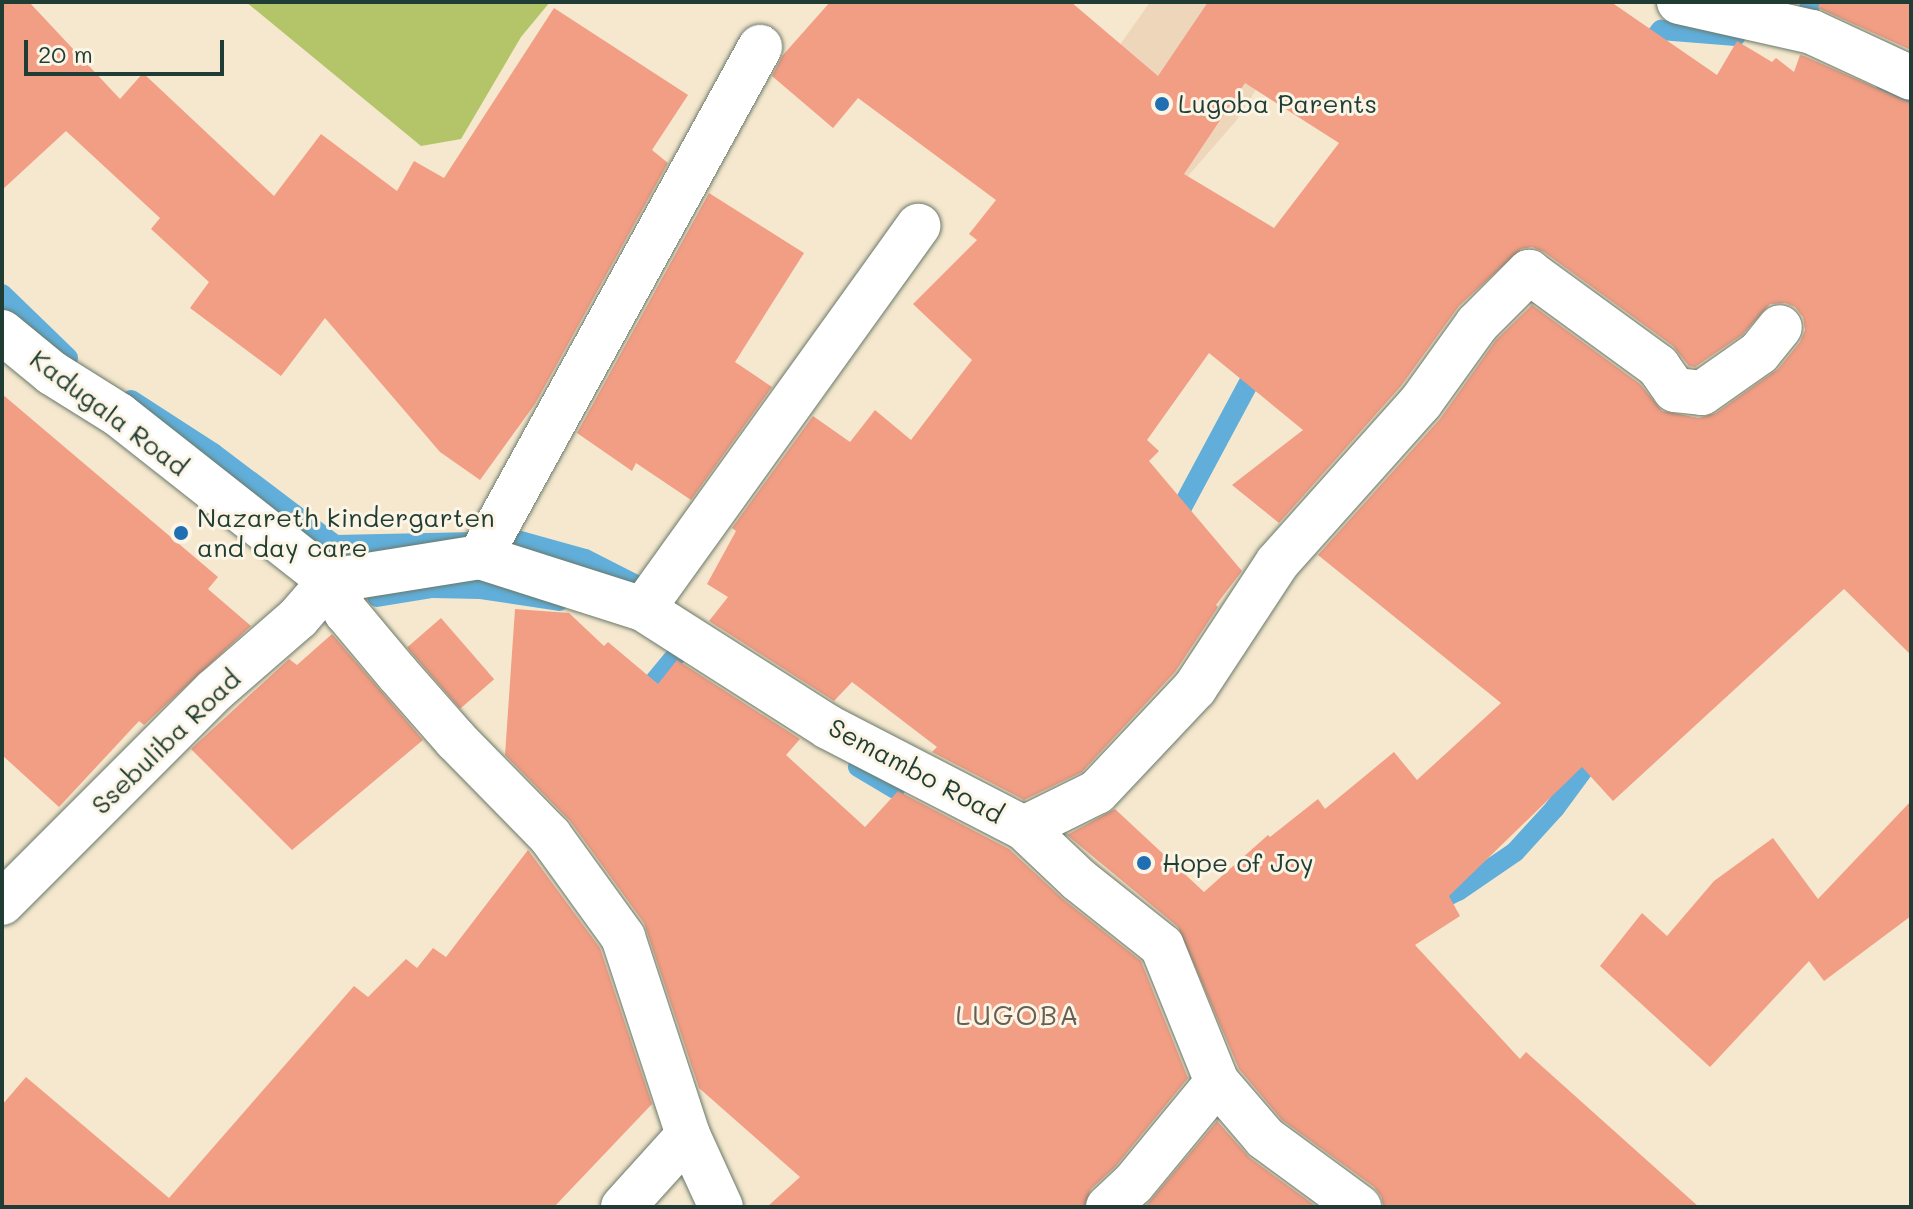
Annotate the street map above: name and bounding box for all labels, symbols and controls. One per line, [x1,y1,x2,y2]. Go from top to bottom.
scale bar [28,24,228,74]
text: 20 m [38,38,93,69]
place label: Lugoba Parents [1178,88,1377,120]
marker: Lugoba Parents [1153,95,1171,113]
street label: Kadugala Road [24,343,194,483]
place label: Nazareth kindergarten and day care [197,502,495,564]
marker: Nazareth kindergarten and day care [172,524,190,542]
street label: Ssebuliba Road [85,663,247,821]
street label: Semambo Road [823,712,1009,830]
place label: Hope of Joy [1162,847,1314,879]
marker: Hope of Joy [1133,852,1155,874]
district label: LUGOBA [955,997,1081,1031]

